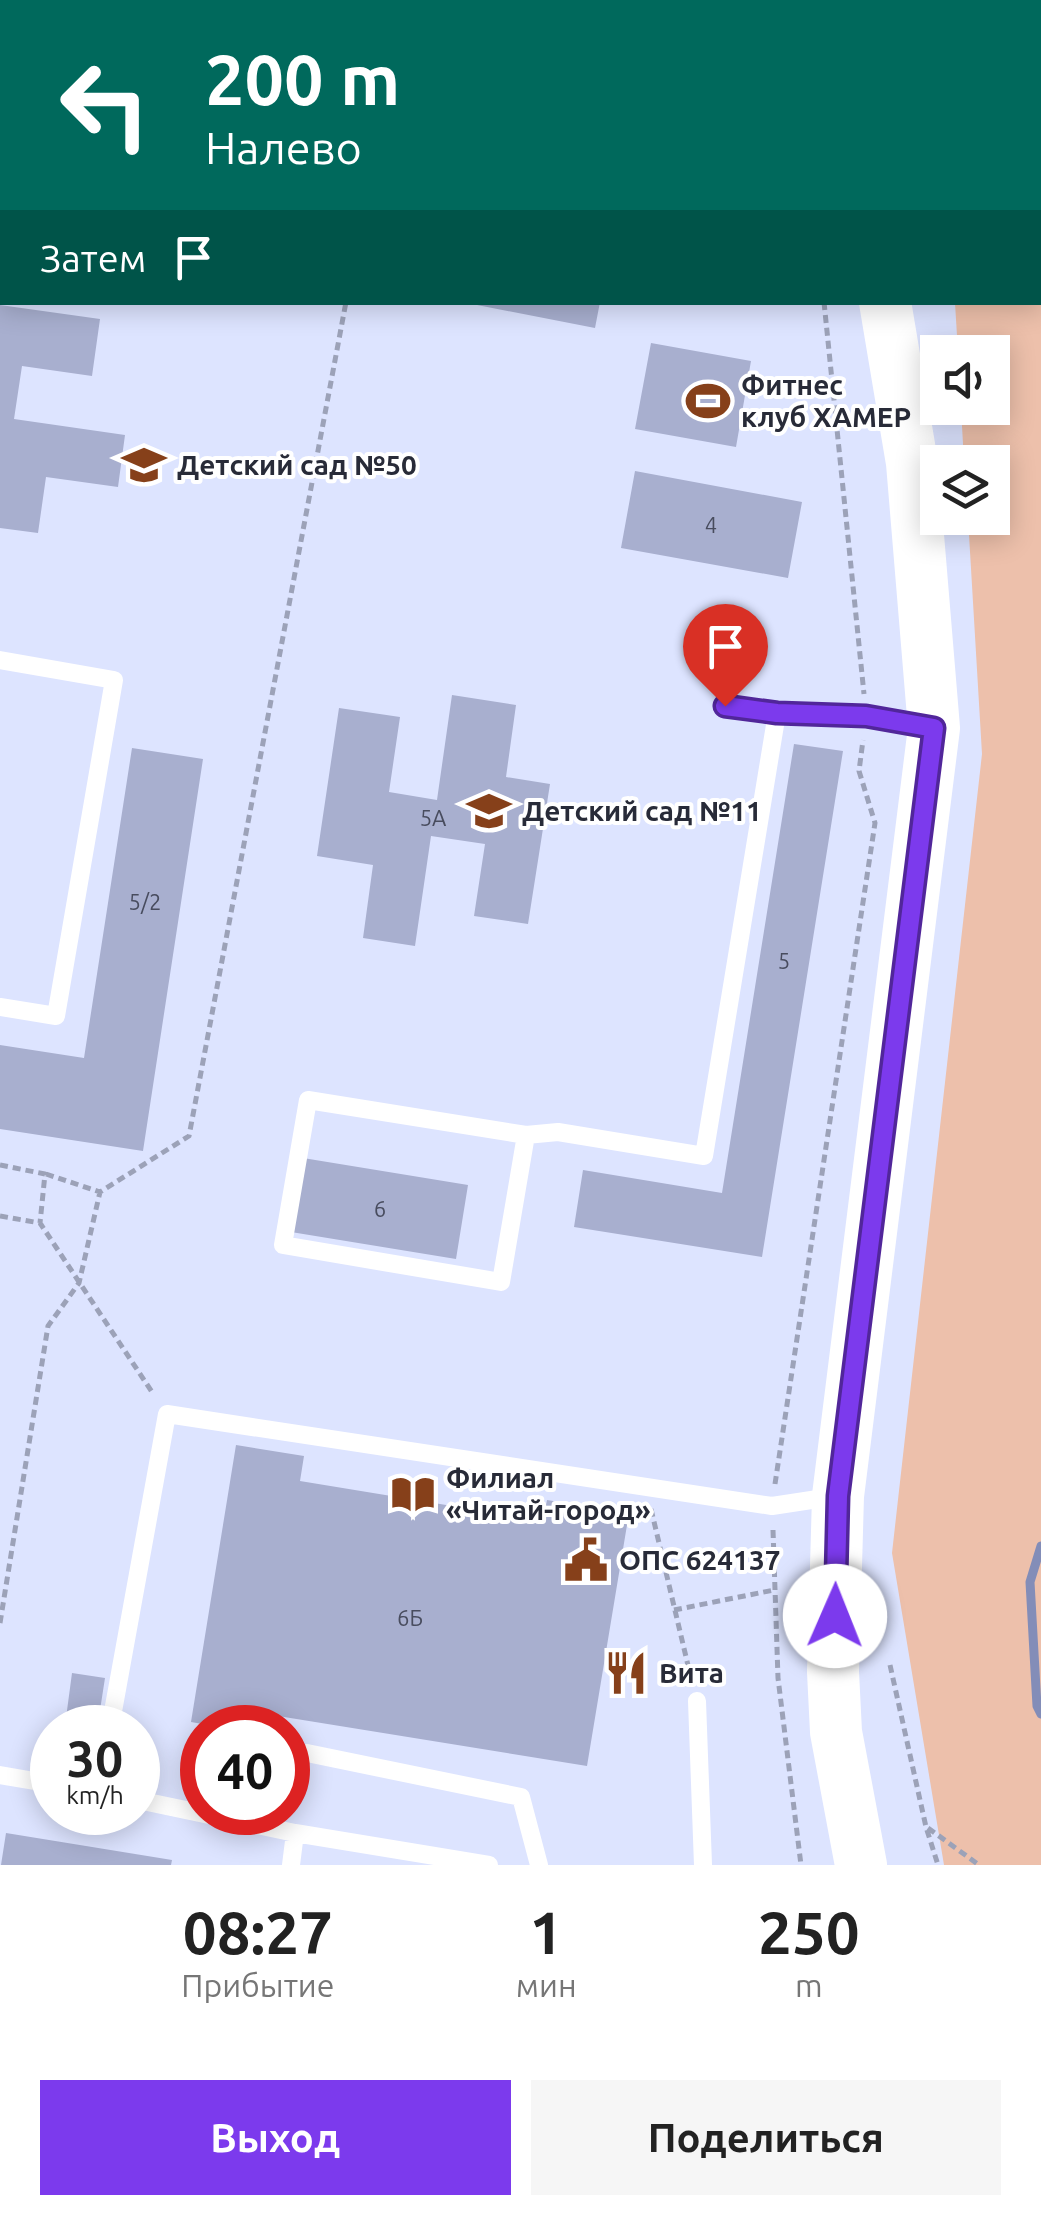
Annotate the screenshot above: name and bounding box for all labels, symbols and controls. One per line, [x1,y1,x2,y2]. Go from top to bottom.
icon: left [40,40,170,170]
text: 200 m [205,40,400,118]
text: Налево [205,122,362,173]
icon: arrive [166,230,221,285]
text: Затем [40,237,146,279]
map controls [920,335,1010,535]
button: sound [920,335,1010,425]
place label: Фитнес клуб ХАМЕР [741,369,911,432]
sports icon: Фитнес клуб ХАМЕР [684,377,732,425]
school or university icon: Детский сад №50 [120,441,168,489]
button: layers [920,445,1010,535]
place label: Детский сад №50 [177,449,417,480]
house number: 4 [705,512,717,537]
pin [683,604,768,707]
icon: arrive [698,619,753,674]
school or university icon: Детский сад №11 [465,787,513,835]
place label: Детский сад №11 [522,795,762,826]
house number: 5А [420,805,447,830]
house number: 5/2 [129,889,161,914]
house number: 5 [778,948,790,973]
house number: 6 [374,1196,386,1221]
place label: Филиал «Читай-город» [446,1462,651,1525]
library icon: Филиал «Читай-город» [389,1470,437,1518]
public building icon: ОПС 624137 [562,1536,610,1584]
place label: ОПС 624137 [619,1544,780,1575]
position arrow [783,1564,887,1668]
house number: 6Б [397,1605,423,1630]
restaurant icon: Вита [602,1649,650,1697]
place label: Вита [659,1657,724,1688]
speed limit sign: 40 [180,1705,310,1835]
text: 30 [67,1730,123,1786]
text: km/h [66,1781,124,1809]
text: 08:27 [183,1898,333,1965]
text: 1 [529,1898,563,1965]
text: 250 [758,1898,860,1965]
text: Прибытие [181,1967,334,2003]
text: мин [516,1967,577,2003]
text: m [795,1967,823,2003]
button: Выход [40,2080,511,2195]
button: Поделиться [531,2080,1001,2195]

